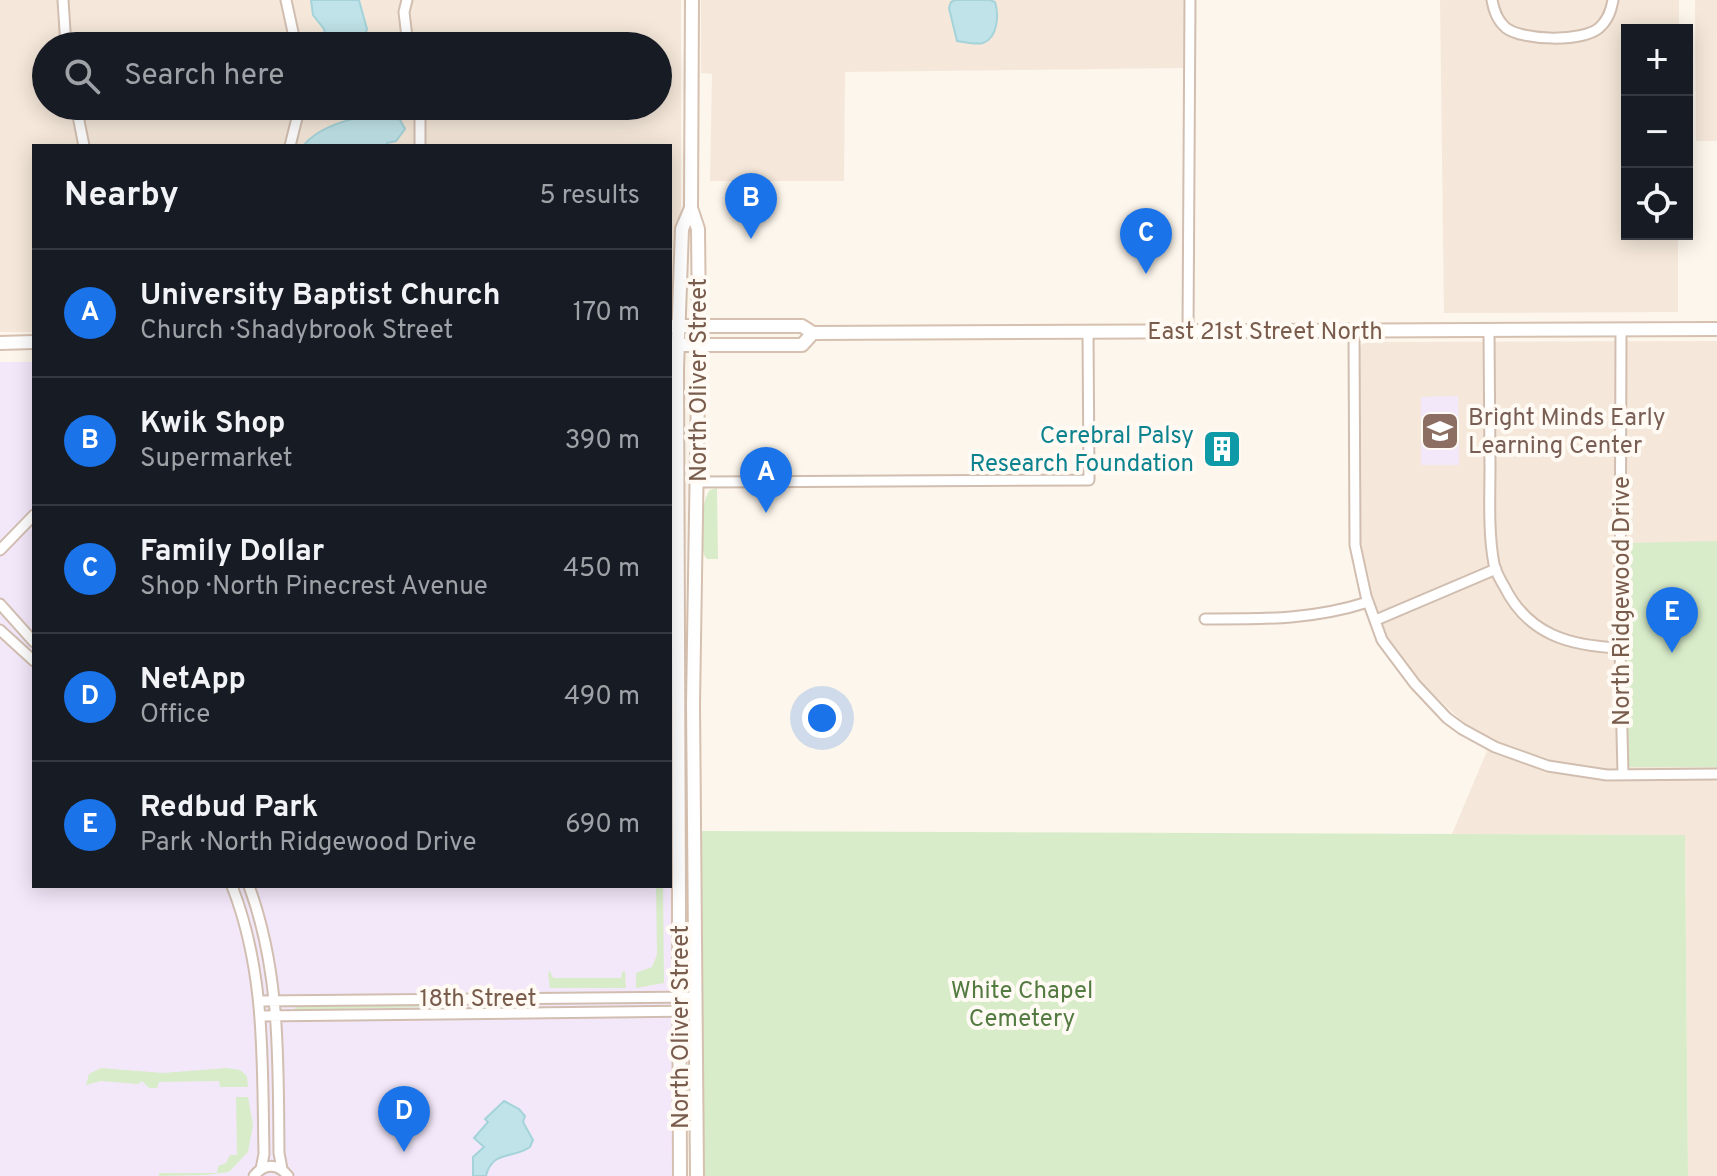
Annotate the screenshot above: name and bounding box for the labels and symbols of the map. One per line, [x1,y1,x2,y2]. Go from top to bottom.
pin: B [725,173,777,239]
pin: C [1120,208,1172,274]
street label: North Oliver Street [685,278,715,482]
street label: East 21st Street North [1147,318,1383,348]
place label: Bright Minds Early Learning Center [1468,404,1666,462]
school or university icon: Bright Minds Early Learning Center [1419,410,1461,452]
place label: Cerebral Palsy Research Foundation [970,422,1194,480]
building icon: Cerebral Palsy Research Foundation [1201,428,1243,470]
pin: A [740,447,792,513]
street label: North Ridgewood Drive [1608,476,1638,726]
pin: E [1646,587,1698,653]
your location [802,698,842,738]
street label: North Oliver Street [667,925,697,1129]
park label: White Chapel Cemetery [951,977,1093,1035]
street label: 18th Street [419,985,537,1015]
pin: D [378,1086,430,1152]

